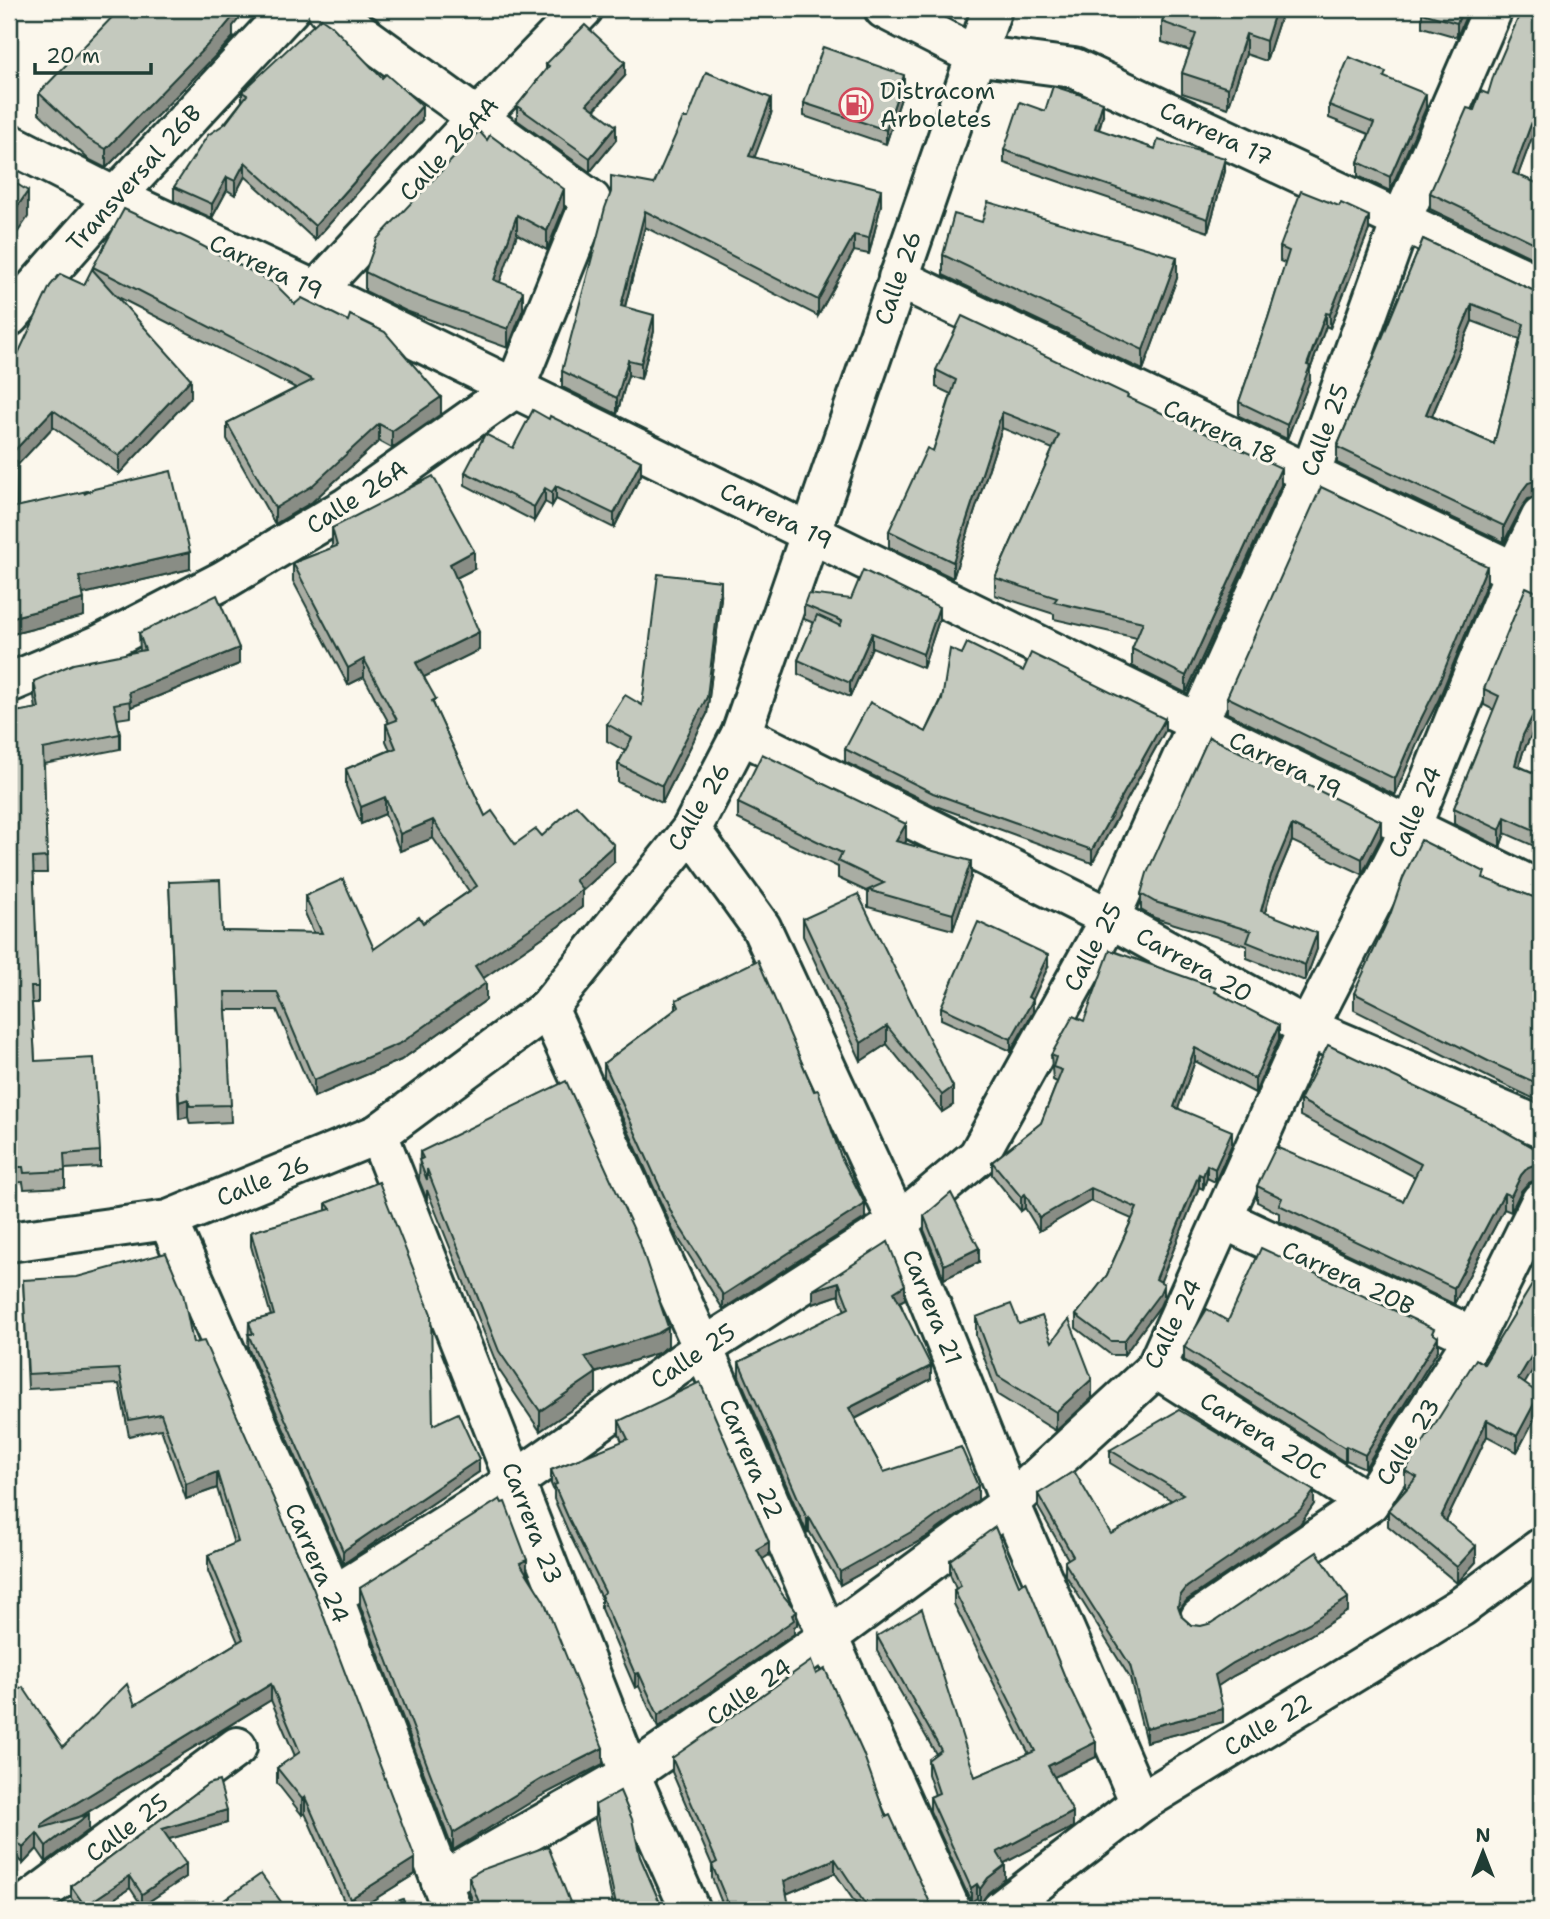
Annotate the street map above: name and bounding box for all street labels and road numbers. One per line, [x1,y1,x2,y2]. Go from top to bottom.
street label: Calle 26AA [392,90,506,208]
street label: Carrera 17 [1154,94,1278,174]
street label: Transversal 26B [59,98,209,258]
street label: Carrera 19 [204,227,328,307]
street label: Calle 26 [867,227,929,329]
street label: Calle 25 [1294,379,1356,481]
street label: Carrera 18 [1158,392,1282,472]
street label: Calle 26A [300,452,414,542]
street label: Carrera 19 [714,475,838,557]
street label: Carrera 19 [1223,724,1347,806]
street label: Calle 26 [660,757,738,857]
street label: Calle 24 [1381,761,1449,863]
street label: Calle 25 [1056,897,1130,997]
street label: Carrera 20 [1130,920,1258,1010]
street label: Calle 26 [212,1148,314,1214]
street label: Carrera 20B [1277,1233,1419,1323]
street label: Carrera 21 [894,1245,970,1369]
street label: Calle 24 [1137,1273,1209,1375]
street label: Calle 25 [644,1316,742,1396]
street label: Carrera 20C [1194,1385,1332,1487]
street label: Calle 23 [1369,1392,1447,1492]
street label: Carrera 22 [711,1394,791,1524]
street label: Carrera 23 [494,1458,570,1588]
street label: Carrera 24 [277,1498,357,1628]
street label: Calle 24 [700,1651,798,1733]
street label: Calle 22 [1218,1686,1318,1764]
street label: Calle 25 [79,1786,175,1870]

